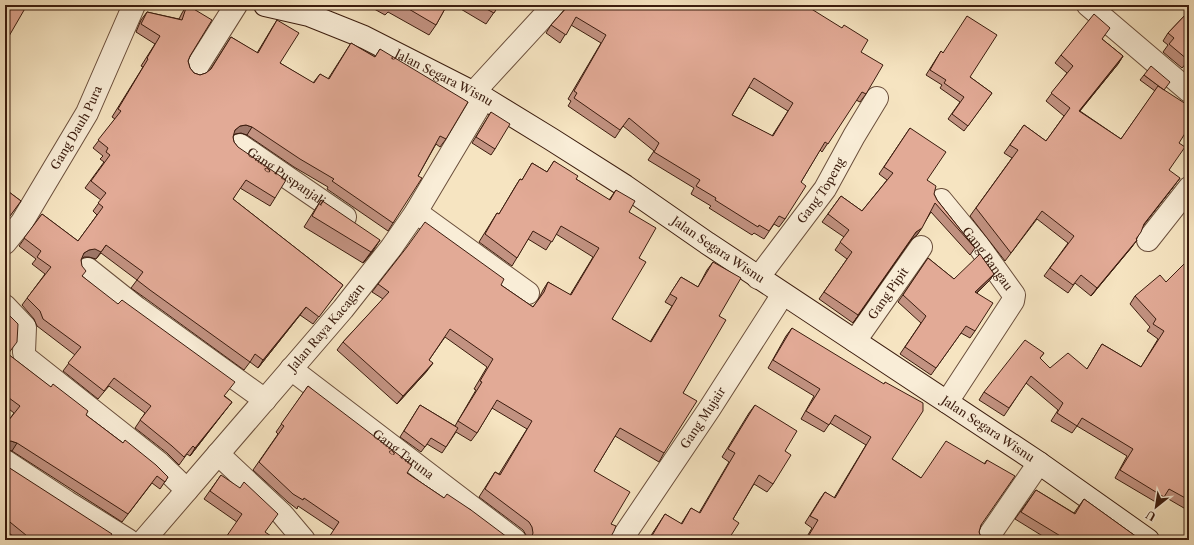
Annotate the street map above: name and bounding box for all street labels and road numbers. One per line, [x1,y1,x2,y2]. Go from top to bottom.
street label: Jalan Segara Wisnu [391,45,497,109]
street label: Gang Dauh Pura [47,83,105,172]
street label: Gang Puspanjali [244,144,329,209]
street label: Gang Topeng [794,154,848,226]
street label: Jalan Segara Wisnu [667,212,768,286]
street label: Gang Bangau [959,224,1017,294]
street label: Gang Pipit [865,264,912,322]
street label: Jalan Raya Kacagan [283,280,367,376]
street label: Gang Mujair [677,384,728,451]
street label: Jalan Segara Wisnu [937,391,1038,465]
street label: Gang Taruna [370,426,438,483]

